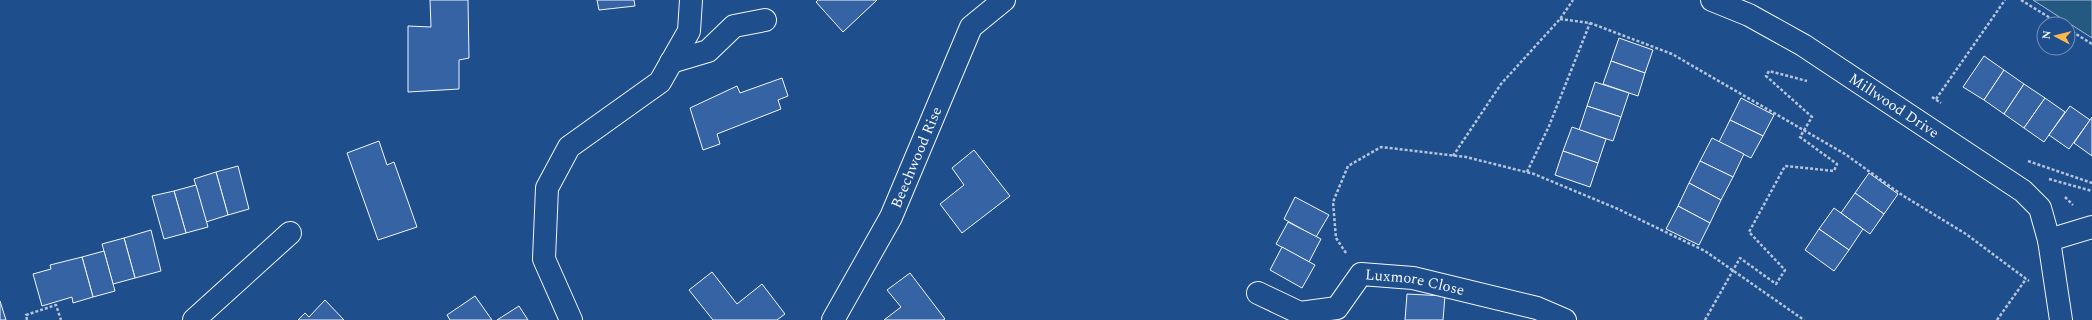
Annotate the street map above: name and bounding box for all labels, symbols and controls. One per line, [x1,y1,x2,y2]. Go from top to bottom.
north arrow [2036,16,2076,56]
text: N [2038,29,2056,40]
street label: Millwood Drive [1844,67,1944,144]
street label: Beechwood Rise [884,103,948,212]
street label: Luxmore Close [1364,263,1467,302]

